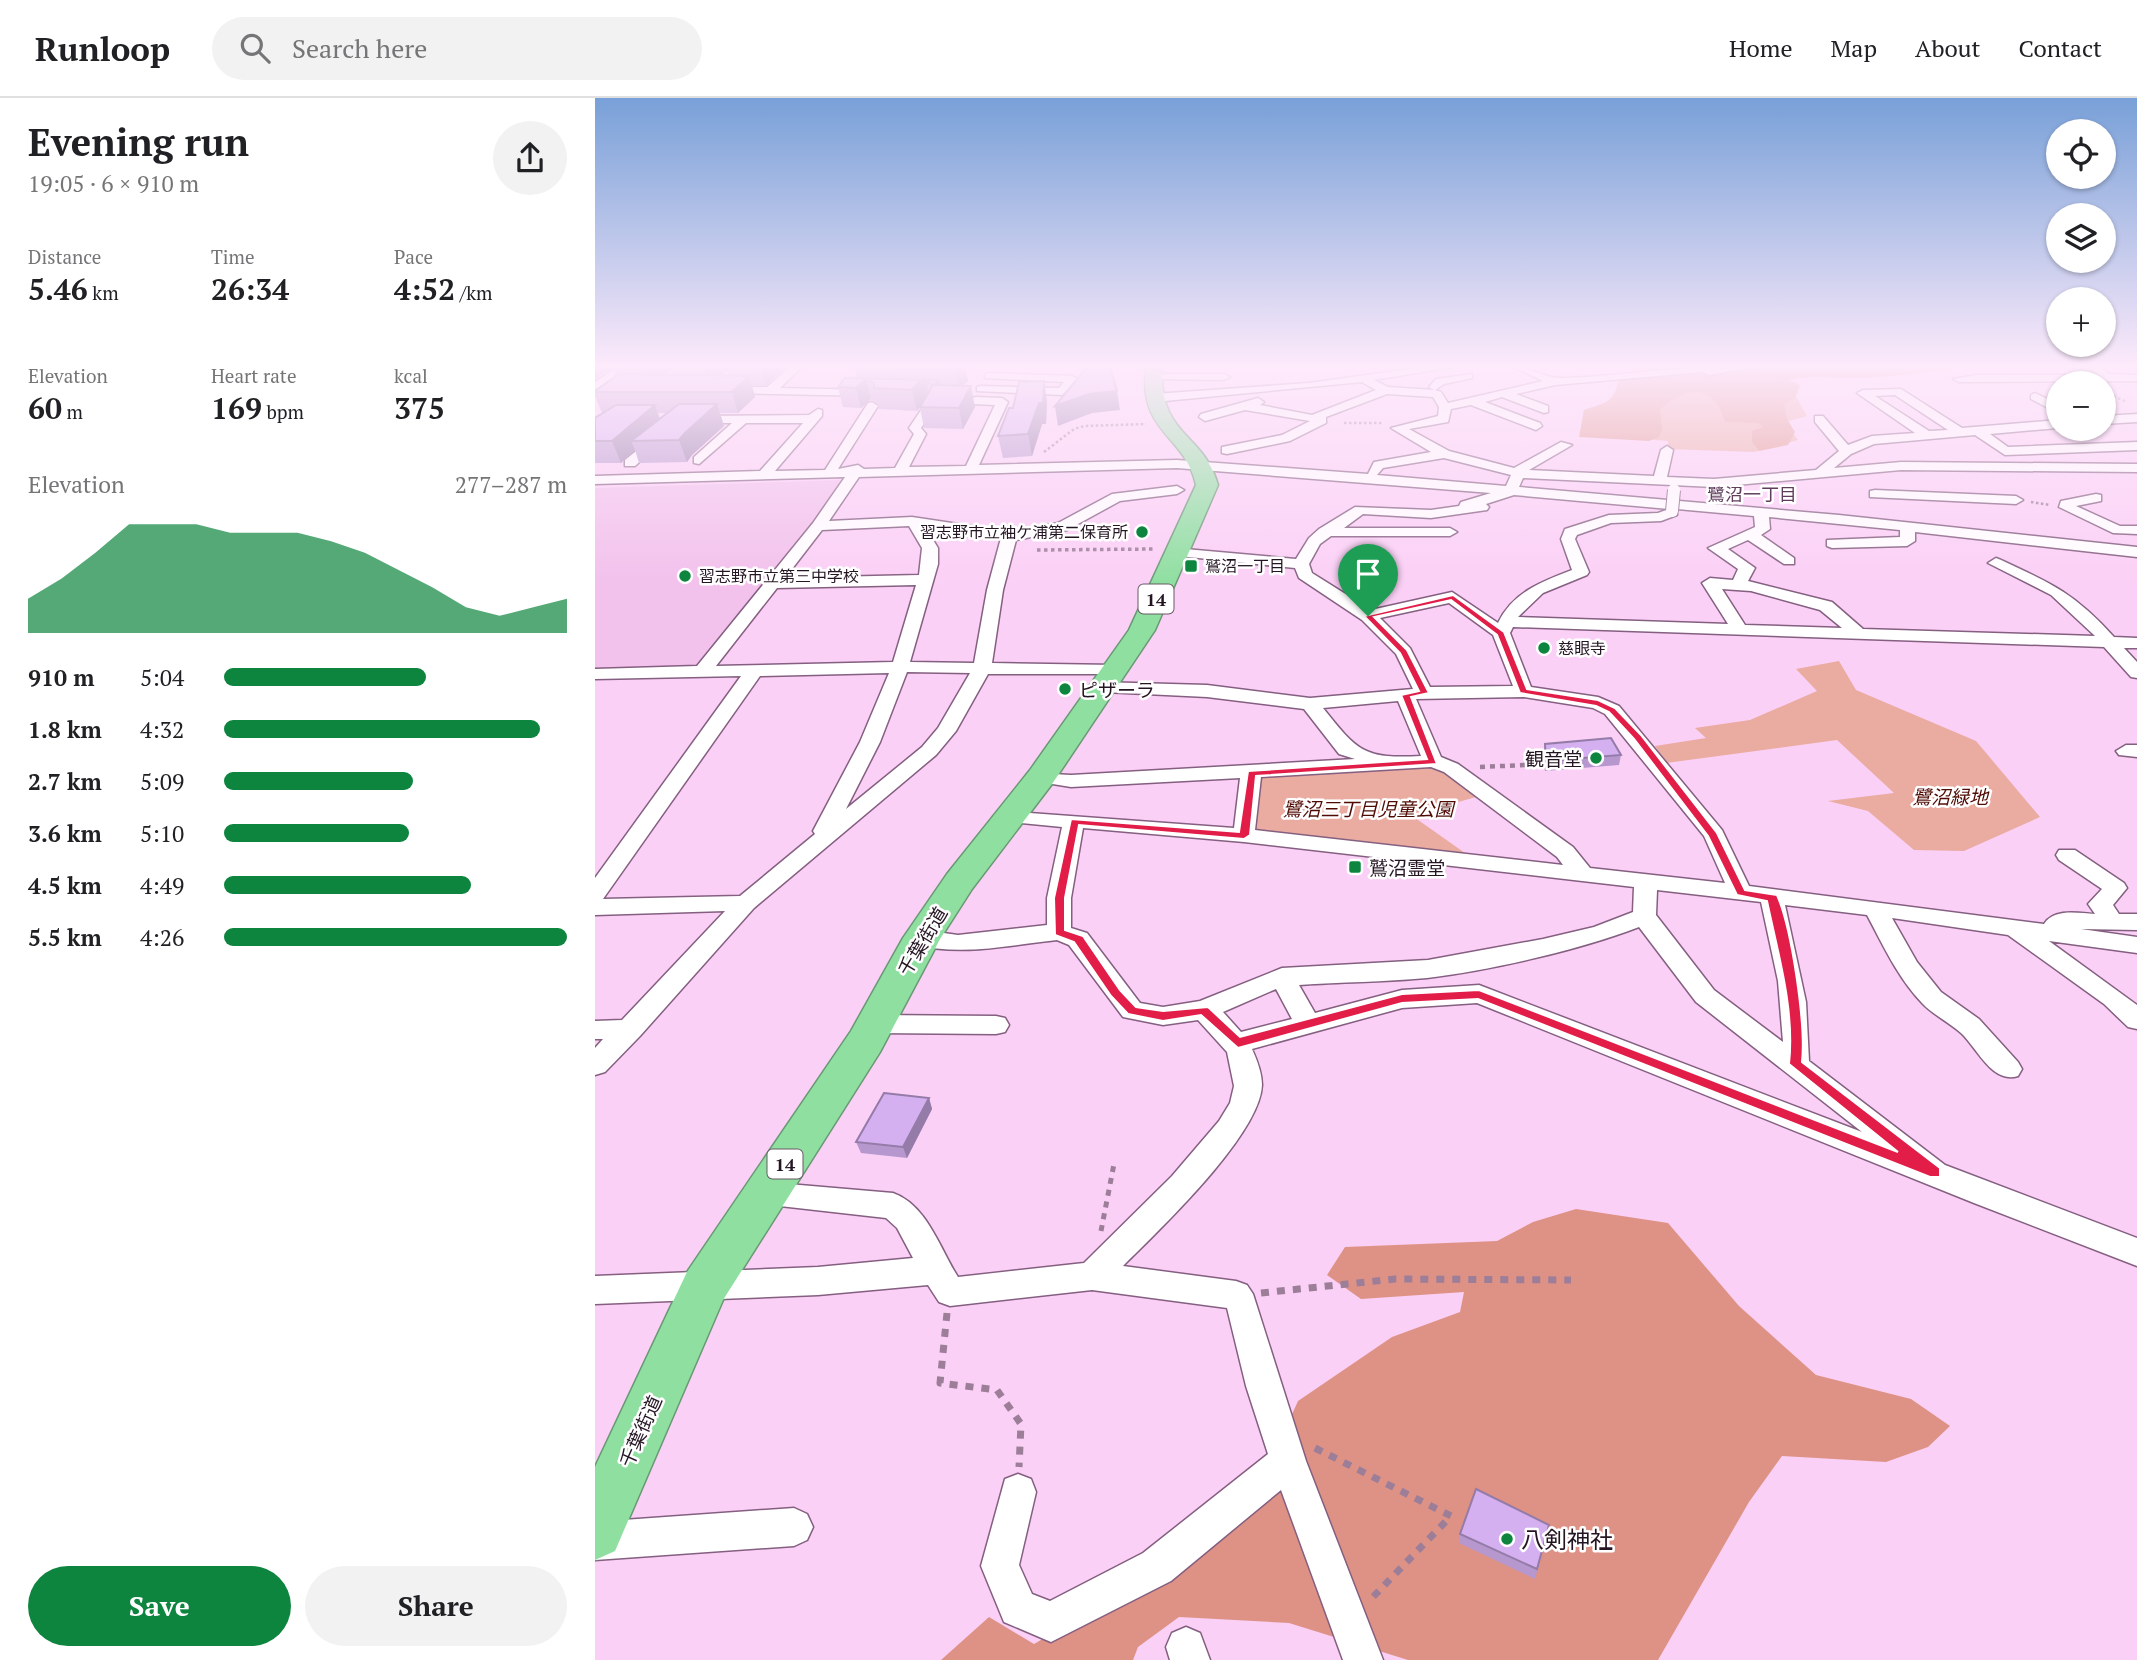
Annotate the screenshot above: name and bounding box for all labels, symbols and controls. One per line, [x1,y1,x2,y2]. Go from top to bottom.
search box [212,17,702,80]
text: Runloop [35,27,170,70]
icon: search [236,29,274,67]
text: Search here [292,31,427,65]
text: Home [1729,32,1793,64]
text: Map [1831,32,1877,64]
text: About [1915,32,1981,64]
text: Contact [2019,32,2102,64]
text: Evening run [28,117,249,167]
map controls [2046,119,2116,441]
button: locate [2046,119,2116,189]
button: share [493,121,567,195]
text: 19:05 · 6 × 910 m [28,168,199,199]
button: layers [2046,203,2116,273]
text: Distance [28,244,101,269]
text: Time [211,244,254,269]
text: Pace [394,244,433,269]
text: 5.46 [28,269,88,309]
text: 26:34 [211,269,289,309]
text: 4:52 [394,269,455,309]
text: km [88,280,119,305]
text: /km [455,280,493,305]
button: + [2046,287,2116,357]
text: Elevation [28,363,108,388]
text: Heart rate [211,363,296,388]
text: kcal [394,363,428,388]
button: − [2046,371,2116,441]
text: 60 [28,388,62,428]
text: 169 [211,388,262,428]
text: 375 [394,388,445,428]
text: m [62,399,83,424]
text: bpm [262,399,304,424]
text: Elevation [28,469,125,500]
text: 277–287 m [455,469,567,500]
district label: 鷺沼一丁目 [1707,482,1797,506]
place label: 習志野市立袖ケ浦第二保育所 [920,521,1128,543]
marker: 習志野市立袖ケ浦第二保育所 [1134,524,1150,540]
pin [1338,544,1398,616]
place label: 鷲沼一丁目 [1205,555,1285,577]
icon: arrive [1349,555,1387,593]
marker: 鷲沼一丁目 [1183,558,1199,574]
place label: 習志野市立第三中学校 [699,565,859,587]
marker: 習志野市立第三中学校 [677,568,693,584]
road number: 14 [1139,584,1173,614]
place label: 慈眼寺 [1558,637,1606,659]
marker: 慈眼寺 [1536,640,1552,656]
text: 910 m [28,662,94,693]
text: 5:04 [140,662,184,693]
place label: ピザーラ [1079,677,1155,702]
marker: ピザーラ [1057,681,1073,697]
text: 1.8 km [28,714,102,745]
text: 4:32 [140,714,184,745]
place label: 観音堂 [1525,746,1582,771]
marker: 観音堂 [1588,750,1604,766]
text: 2.7 km [28,766,102,797]
text: 5:09 [140,766,184,797]
park label: 鷺沼緑地 [1912,784,1990,809]
park label: 鷺沼三丁目児童公園 [1282,796,1456,821]
text: 3.6 km [28,818,102,849]
text: 5:10 [140,818,184,849]
place label: 鷲沼霊堂 [1369,855,1445,880]
marker: 鷲沼霊堂 [1347,859,1363,875]
text: 4.5 km [28,870,102,901]
text: 4:49 [140,870,184,901]
street label: 千葉街道 [892,902,952,980]
text: 5.5 km [28,922,102,953]
text: 4:26 [140,922,184,953]
road number: 14 [767,1149,803,1178]
street label: 千葉街道 [613,1391,667,1471]
place label: 八剣神社 [1521,1524,1613,1555]
marker: 八剣神社 [1499,1531,1515,1547]
button: Save [28,1566,291,1646]
button: Share [305,1566,567,1646]

